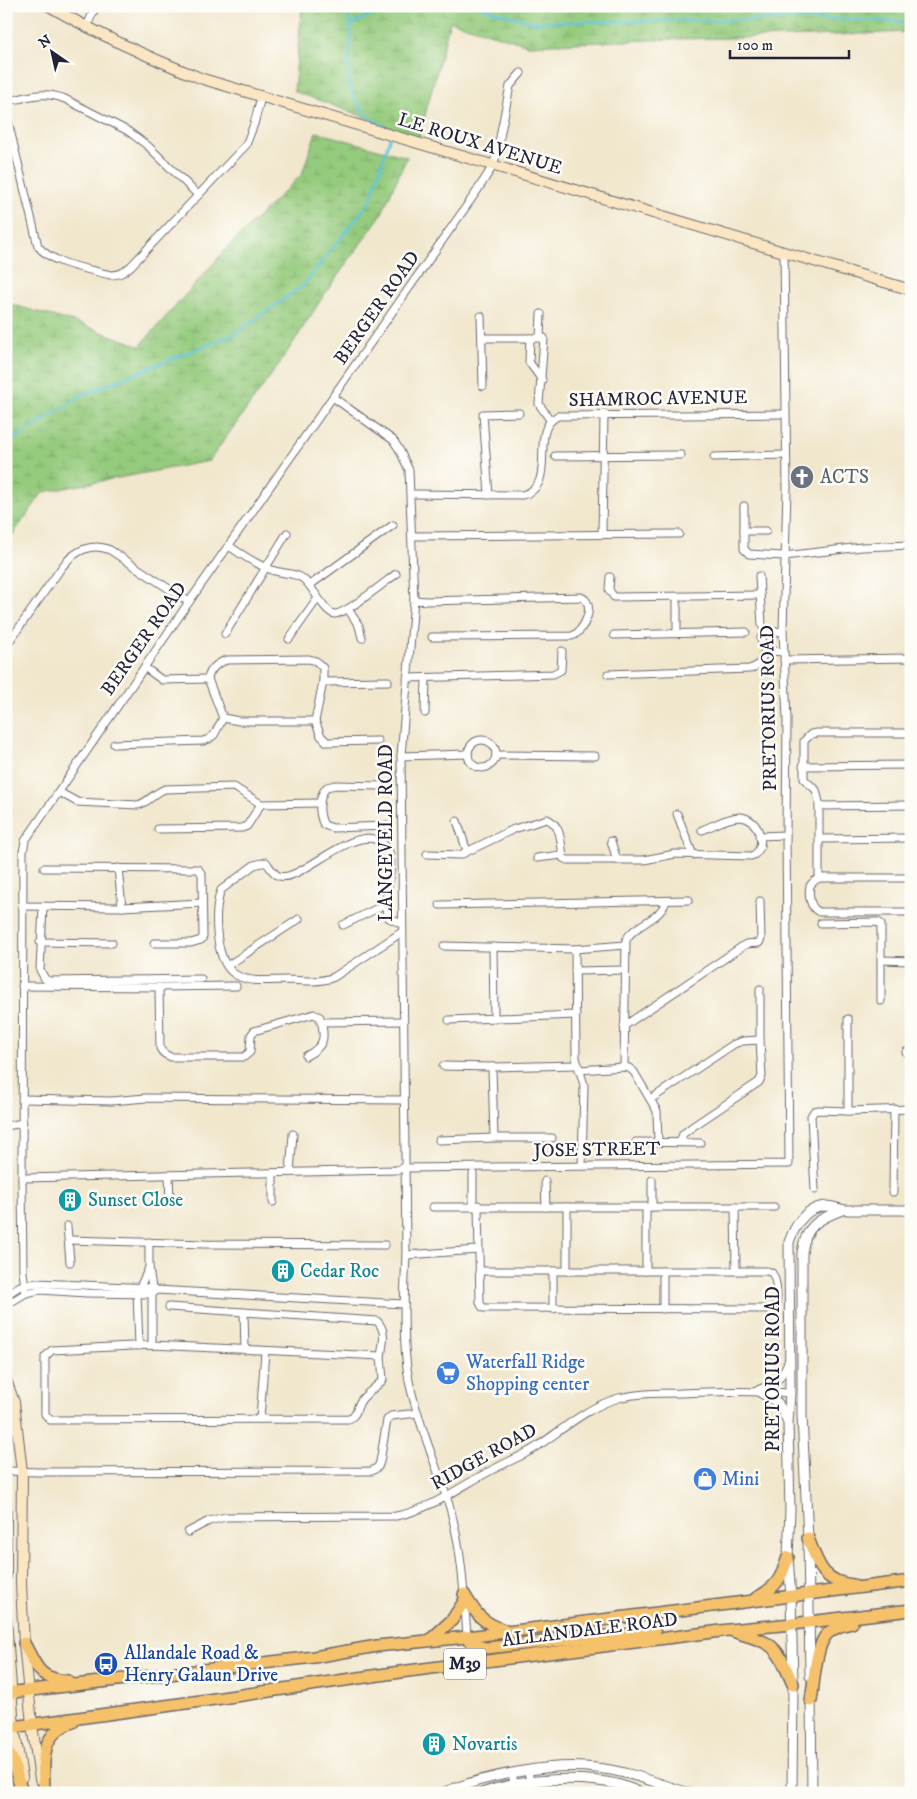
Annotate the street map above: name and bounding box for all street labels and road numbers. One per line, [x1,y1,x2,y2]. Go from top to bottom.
street label: LE ROUX AVENUE [395,108,565,180]
street label: BERGER ROAD [329,247,425,369]
street label: SHAMROC AVENUE [568,386,748,412]
street label: BERGER ROAD [96,578,192,700]
street label: PRETORIUS ROAD [756,625,782,791]
street label: LANGEVELD ROAD [375,744,398,922]
street label: JOSE STREET [531,1137,661,1163]
street label: PRETORIUS ROAD [762,1286,785,1452]
street label: RIDGE ROAD [427,1418,541,1496]
street label: ALLANDALE ROAD [501,1608,679,1652]
road number: M39 [444,1648,486,1680]

